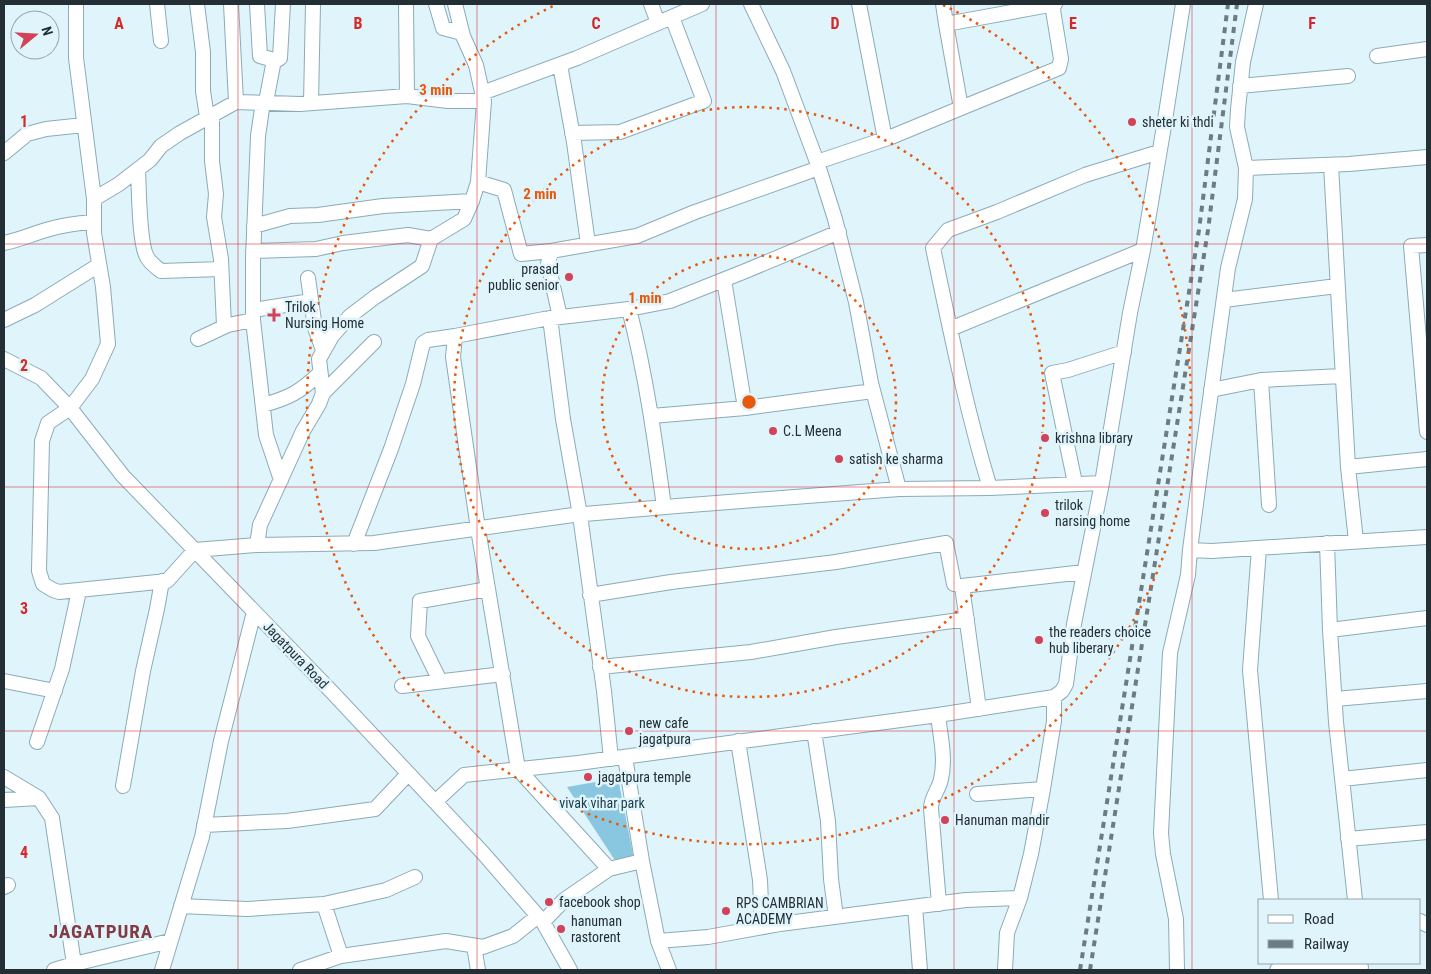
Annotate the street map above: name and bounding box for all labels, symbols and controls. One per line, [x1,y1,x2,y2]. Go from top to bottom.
north arrow [10,10,60,60]
text: A [114,14,124,33]
text: B [354,14,363,33]
text: C [591,14,601,33]
text: D [830,14,840,33]
text: E [1069,14,1077,33]
text: F [1308,14,1316,33]
text: N [38,24,56,38]
text: 3 min [419,81,453,99]
text: 1 [20,112,28,131]
place label: sheter ki thdi [1142,114,1214,130]
marker: sheter ki thdi [1126,116,1138,128]
text: 2 min [523,185,557,203]
place label: prasad public senior [488,261,559,293]
marker: prasad public senior [563,271,575,283]
text: 1 min [628,289,662,307]
place label: Trilok Nursing Home [285,299,364,331]
marker: Trilok Nursing Home [267,308,281,322]
text: 2 [20,356,28,375]
centre of rings [740,393,758,411]
place label: C.L Meena [783,423,842,439]
marker: C.L Meena [767,425,779,437]
place label: krishna library [1055,430,1133,446]
marker: krishna library [1039,432,1051,444]
place label: satish ke sharma [849,451,943,467]
marker: satish ke sharma [833,453,845,465]
place label: trilok narsing home [1055,497,1131,529]
marker: trilok narsing home [1039,507,1051,519]
text: 3 [20,599,28,618]
street label: Jagatpura Road [260,618,332,692]
place label: the readers choice hub liberary [1049,624,1151,656]
marker: the readers choice hub liberary [1033,634,1045,646]
place label: new cafe jagatpura [638,715,691,747]
marker: new cafe jagatpura [623,725,635,737]
place label: jagatpura temple [597,769,692,785]
marker: jagatpura temple [582,771,594,783]
park label: vivak vihar park [559,795,646,811]
place label: Hanuman mandir [955,812,1050,828]
marker: Hanuman mandir [939,814,951,826]
text: 4 [20,843,28,862]
place label: facebook shop [559,894,641,910]
place label: RPS CAMBRIAN ACADEMY [736,895,824,927]
marker: facebook shop [543,896,555,908]
legend [1258,899,1421,964]
marker: RPS CAMBRIAN ACADEMY [720,905,732,917]
text: Road [1304,910,1334,928]
place label: hanuman rastorent [571,913,622,945]
district label: JAGATPURA [49,920,153,943]
marker: hanuman rastorent [555,923,567,935]
text: Railway [1304,935,1349,953]

